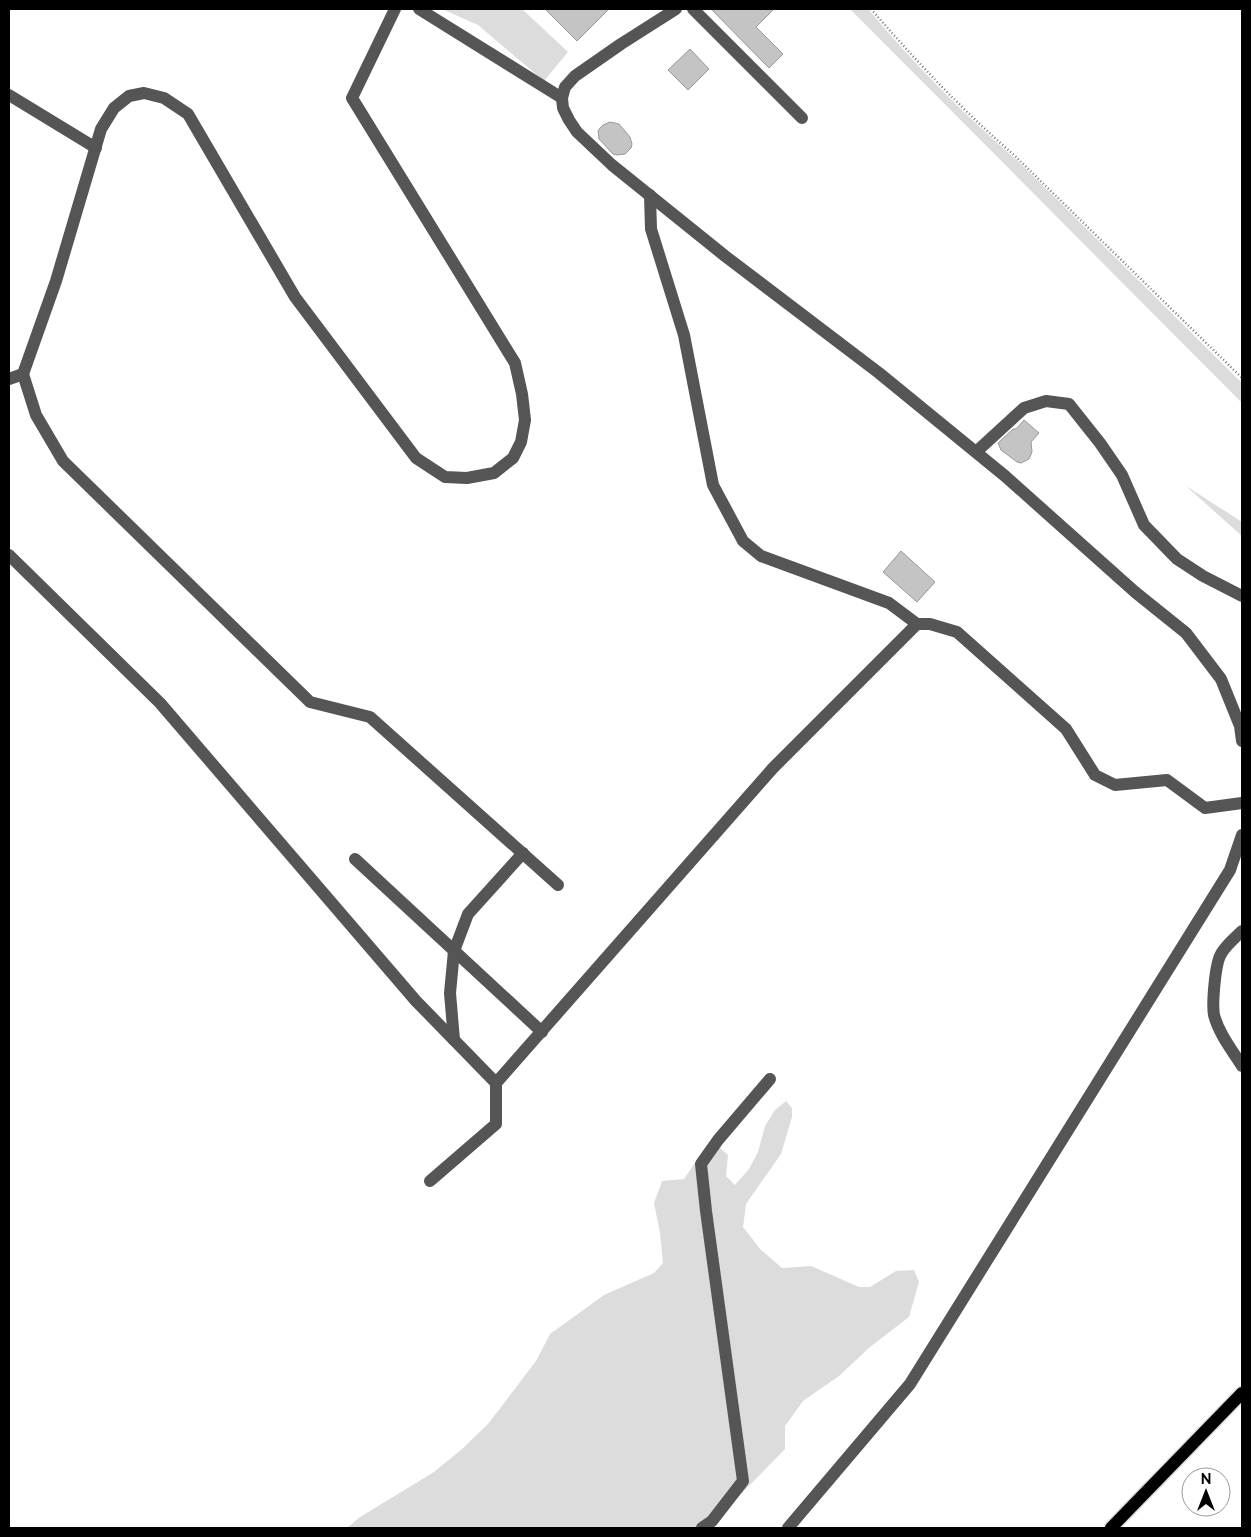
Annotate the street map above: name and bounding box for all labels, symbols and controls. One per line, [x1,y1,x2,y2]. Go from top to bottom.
north arrow [1181,1467,1231,1517]
text: N [1201,1471,1211,1487]

